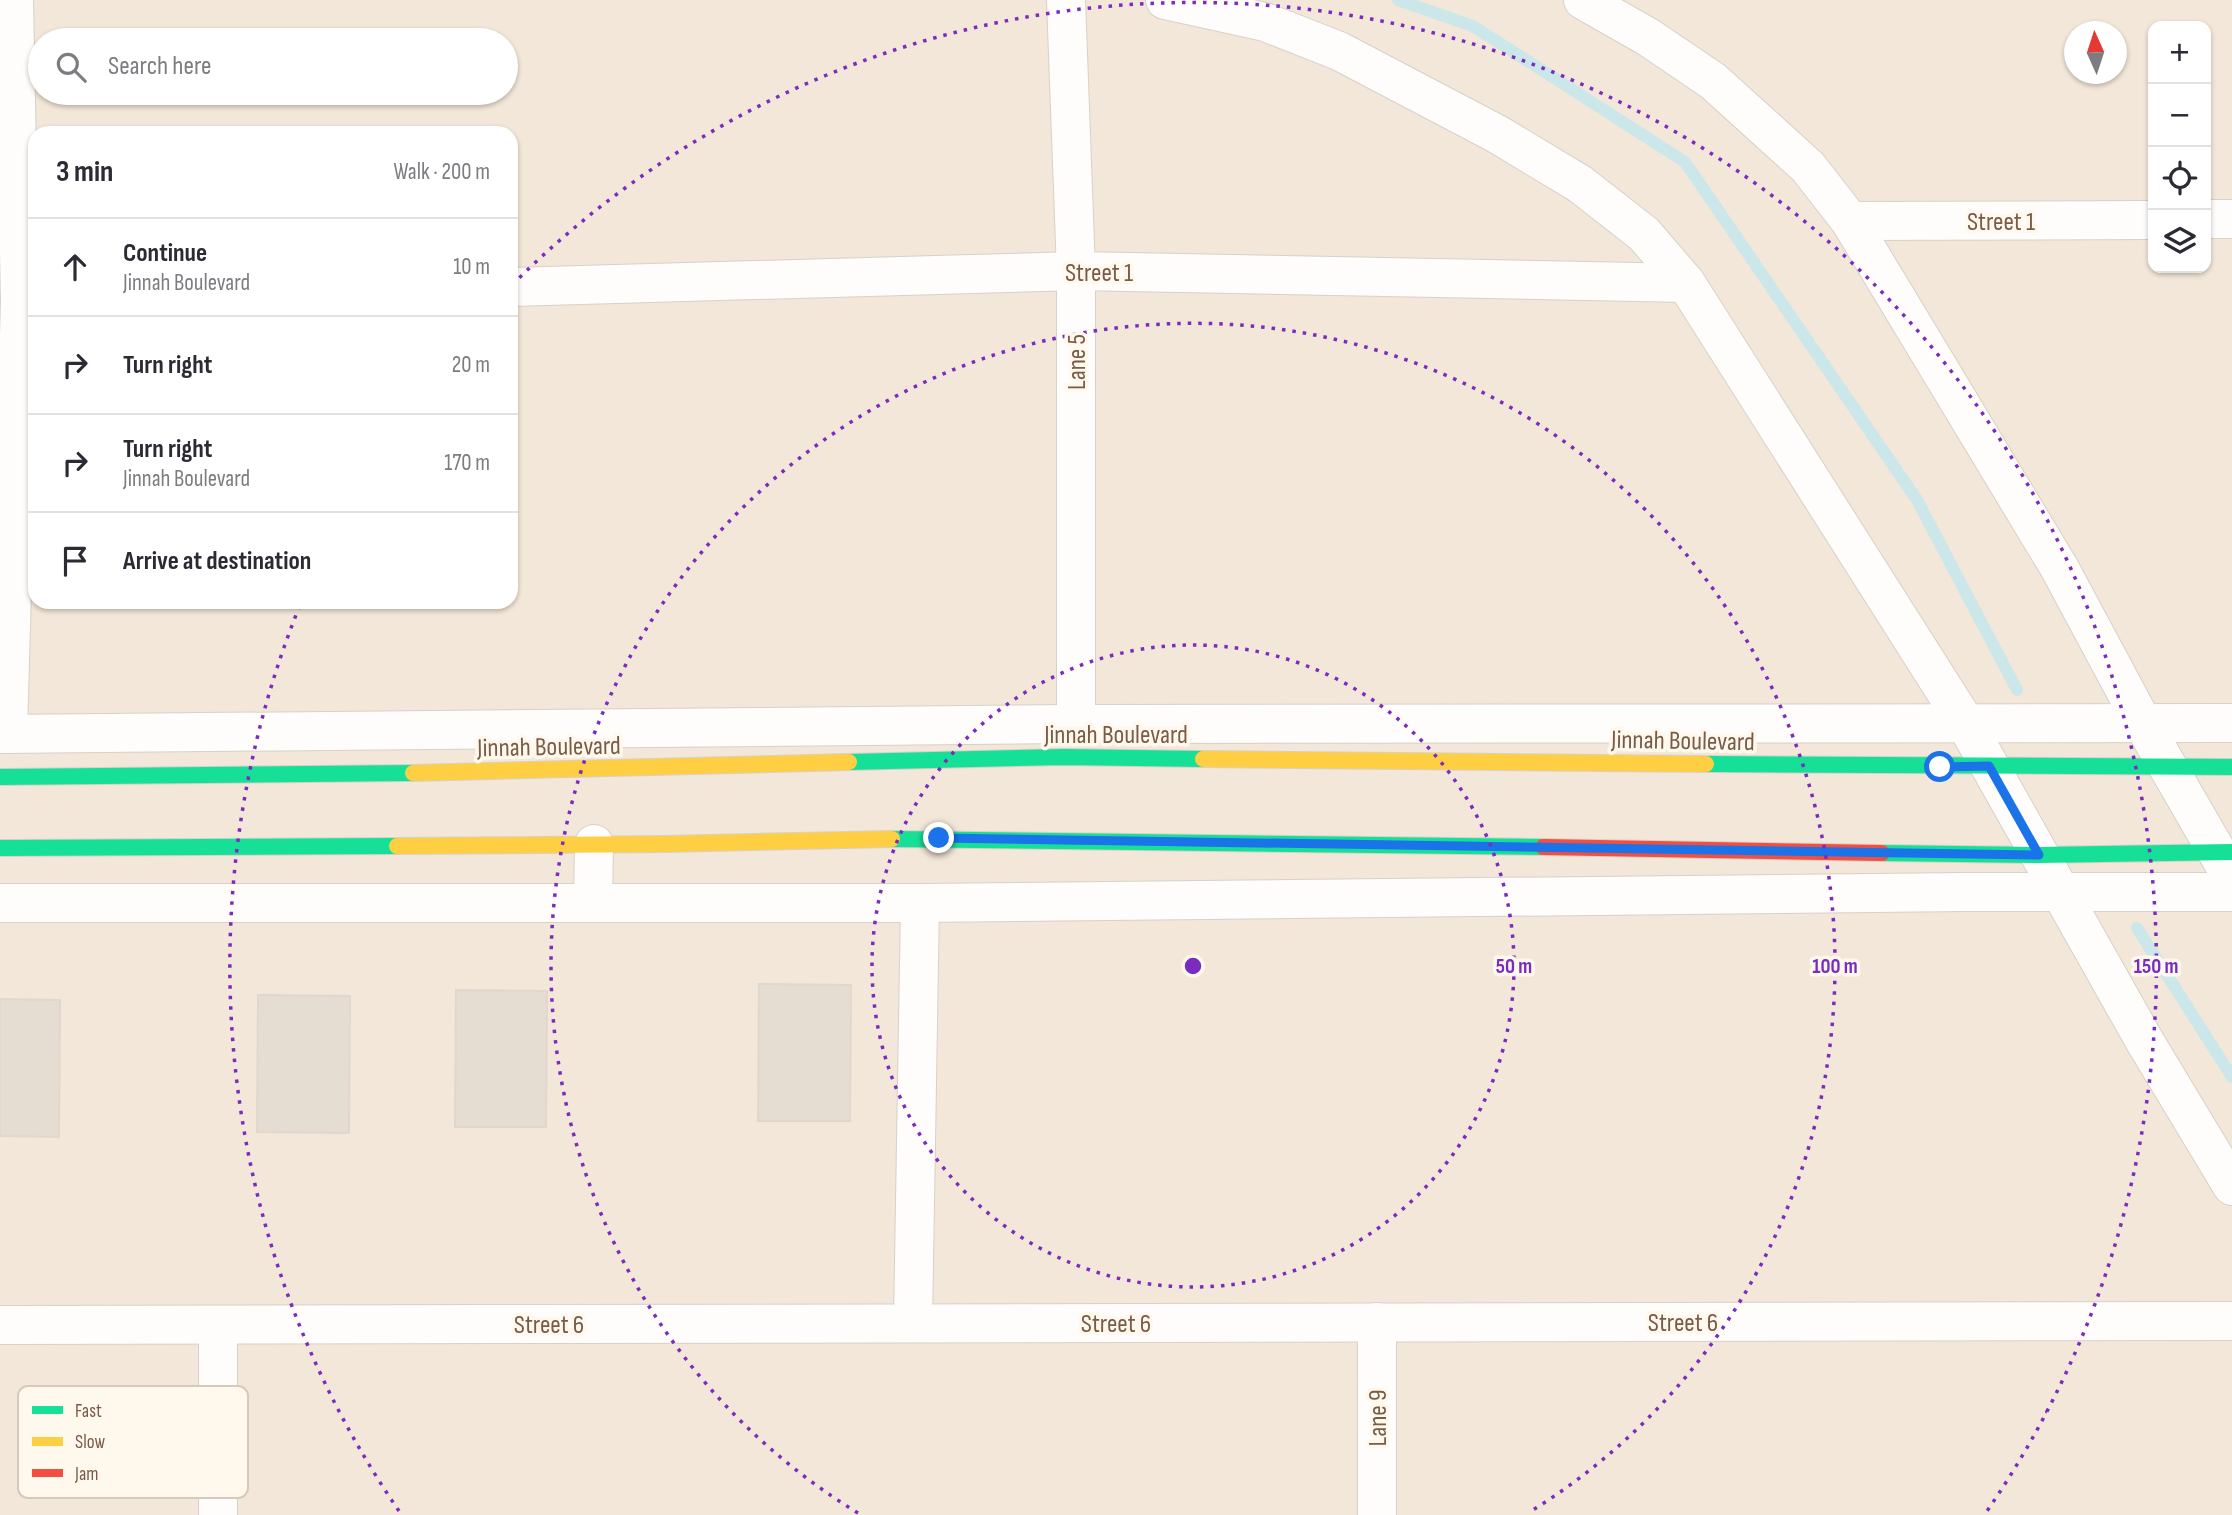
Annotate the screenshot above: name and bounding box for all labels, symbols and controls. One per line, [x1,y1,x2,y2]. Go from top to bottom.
north arrow [2064,21,2127,84]
map controls [2148,21,2211,273]
button: + [2148,21,2211,84]
search box [28,28,518,105]
icon: search [52,48,90,86]
text: Search here [108,51,211,82]
button: − [2148,84,2211,147]
button: locate [2148,147,2211,210]
text: 3 min [56,154,113,190]
text: Walk · 200 m [393,158,490,186]
street label: Street 1 [1967,207,2035,238]
button: layers [2148,210,2211,273]
text: Continue [123,238,207,269]
icon: ahead [56,248,94,286]
text: 10 m [453,253,490,281]
street label: Street 1 [1065,258,1133,289]
text: Jinnah Boulevard [123,269,250,297]
street label: Lane 5 [1062,334,1093,390]
icon: right [56,346,94,384]
text: Turn right [123,350,212,381]
text: 20 m [452,351,490,379]
text: Turn right [123,434,212,465]
icon: right [56,444,94,482]
text: 170 m [444,449,490,477]
text: Jinnah Boulevard [123,465,250,493]
icon: arrive [56,542,94,580]
text: Arrive at destination [123,546,311,577]
street label: Jinnah Boulevard [1043,720,1188,751]
street label: Jinnah Boulevard [1610,725,1755,758]
street label: Jinnah Boulevard [476,731,621,764]
route start [1924,751,1955,782]
route end [923,822,954,853]
centre of rings [1181,954,1205,978]
text: 50 m [1496,954,1532,979]
text: 100 m [1812,954,1858,979]
text: 150 m [2134,954,2178,979]
street label: Street 6 [1648,1308,1718,1339]
street label: Street 6 [1081,1309,1151,1340]
street label: Street 6 [514,1310,584,1341]
legend [18,1386,248,1498]
street label: Lane 9 [1363,1390,1394,1446]
text: Fast [75,1400,102,1423]
text: Slow [75,1431,105,1454]
text: Jam [74,1463,98,1486]

